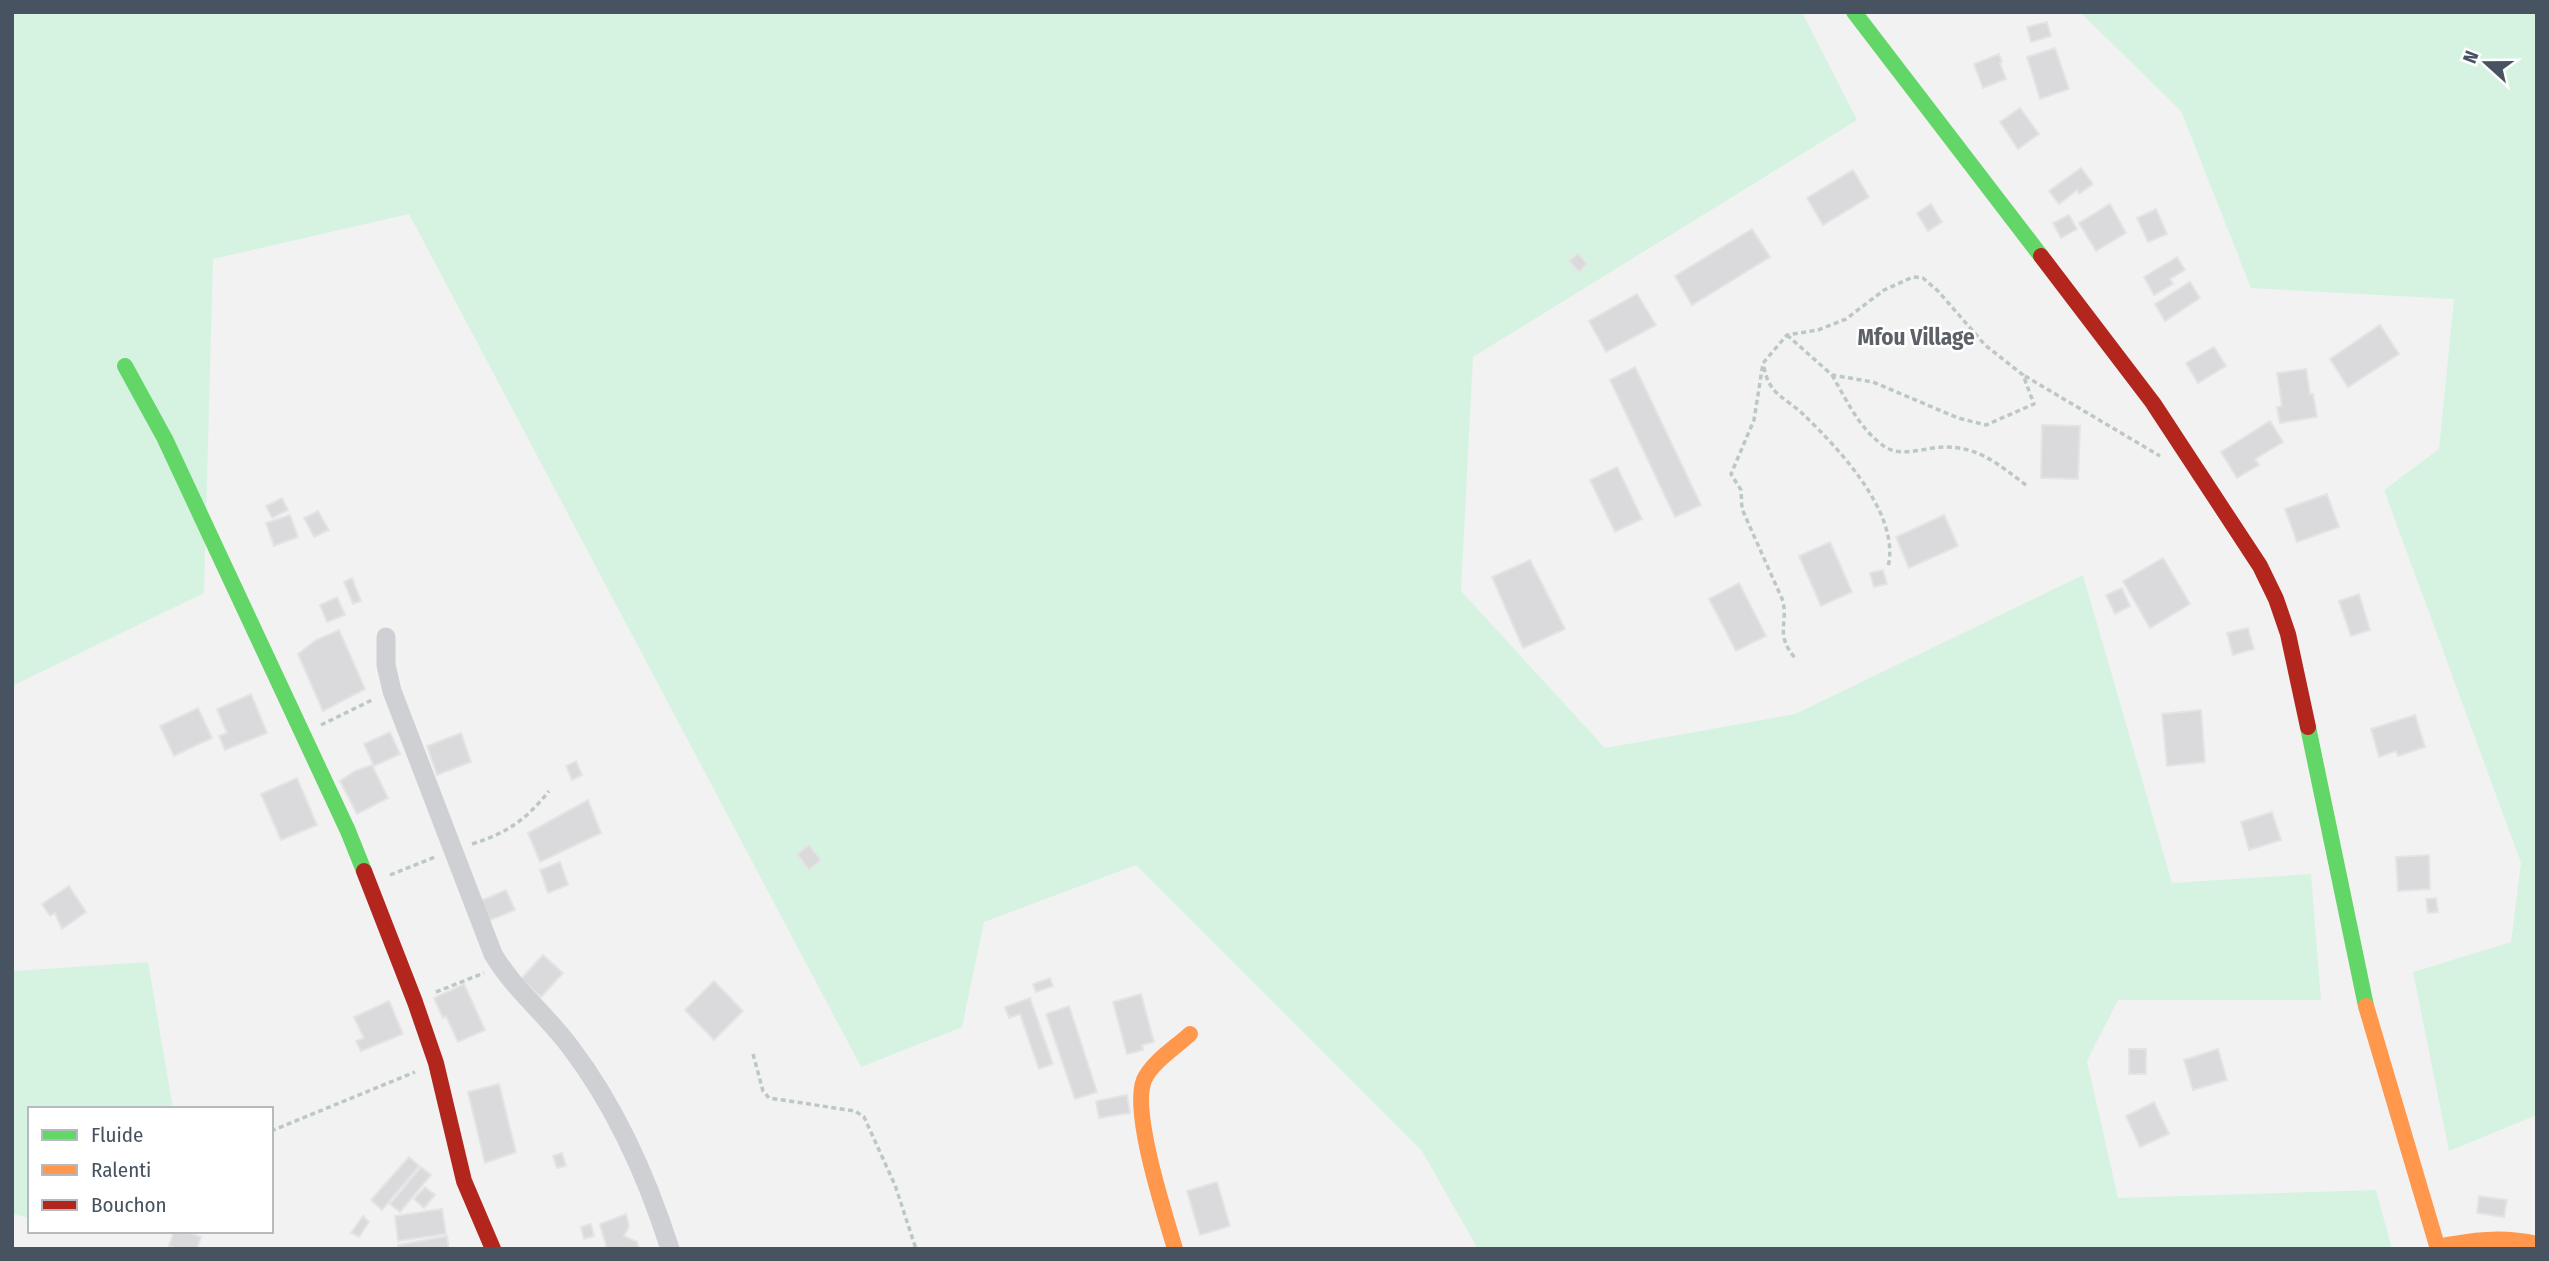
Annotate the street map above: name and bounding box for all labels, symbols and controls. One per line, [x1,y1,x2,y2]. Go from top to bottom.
north arrow [2451,28,2521,98]
text: N [2458,48,2483,67]
district label: Mfou Village [1857,323,1975,351]
legend [28,1107,273,1233]
text: Fluide [91,1122,143,1148]
text: Ralenti [91,1157,151,1183]
text: Bouchon [91,1192,167,1218]

